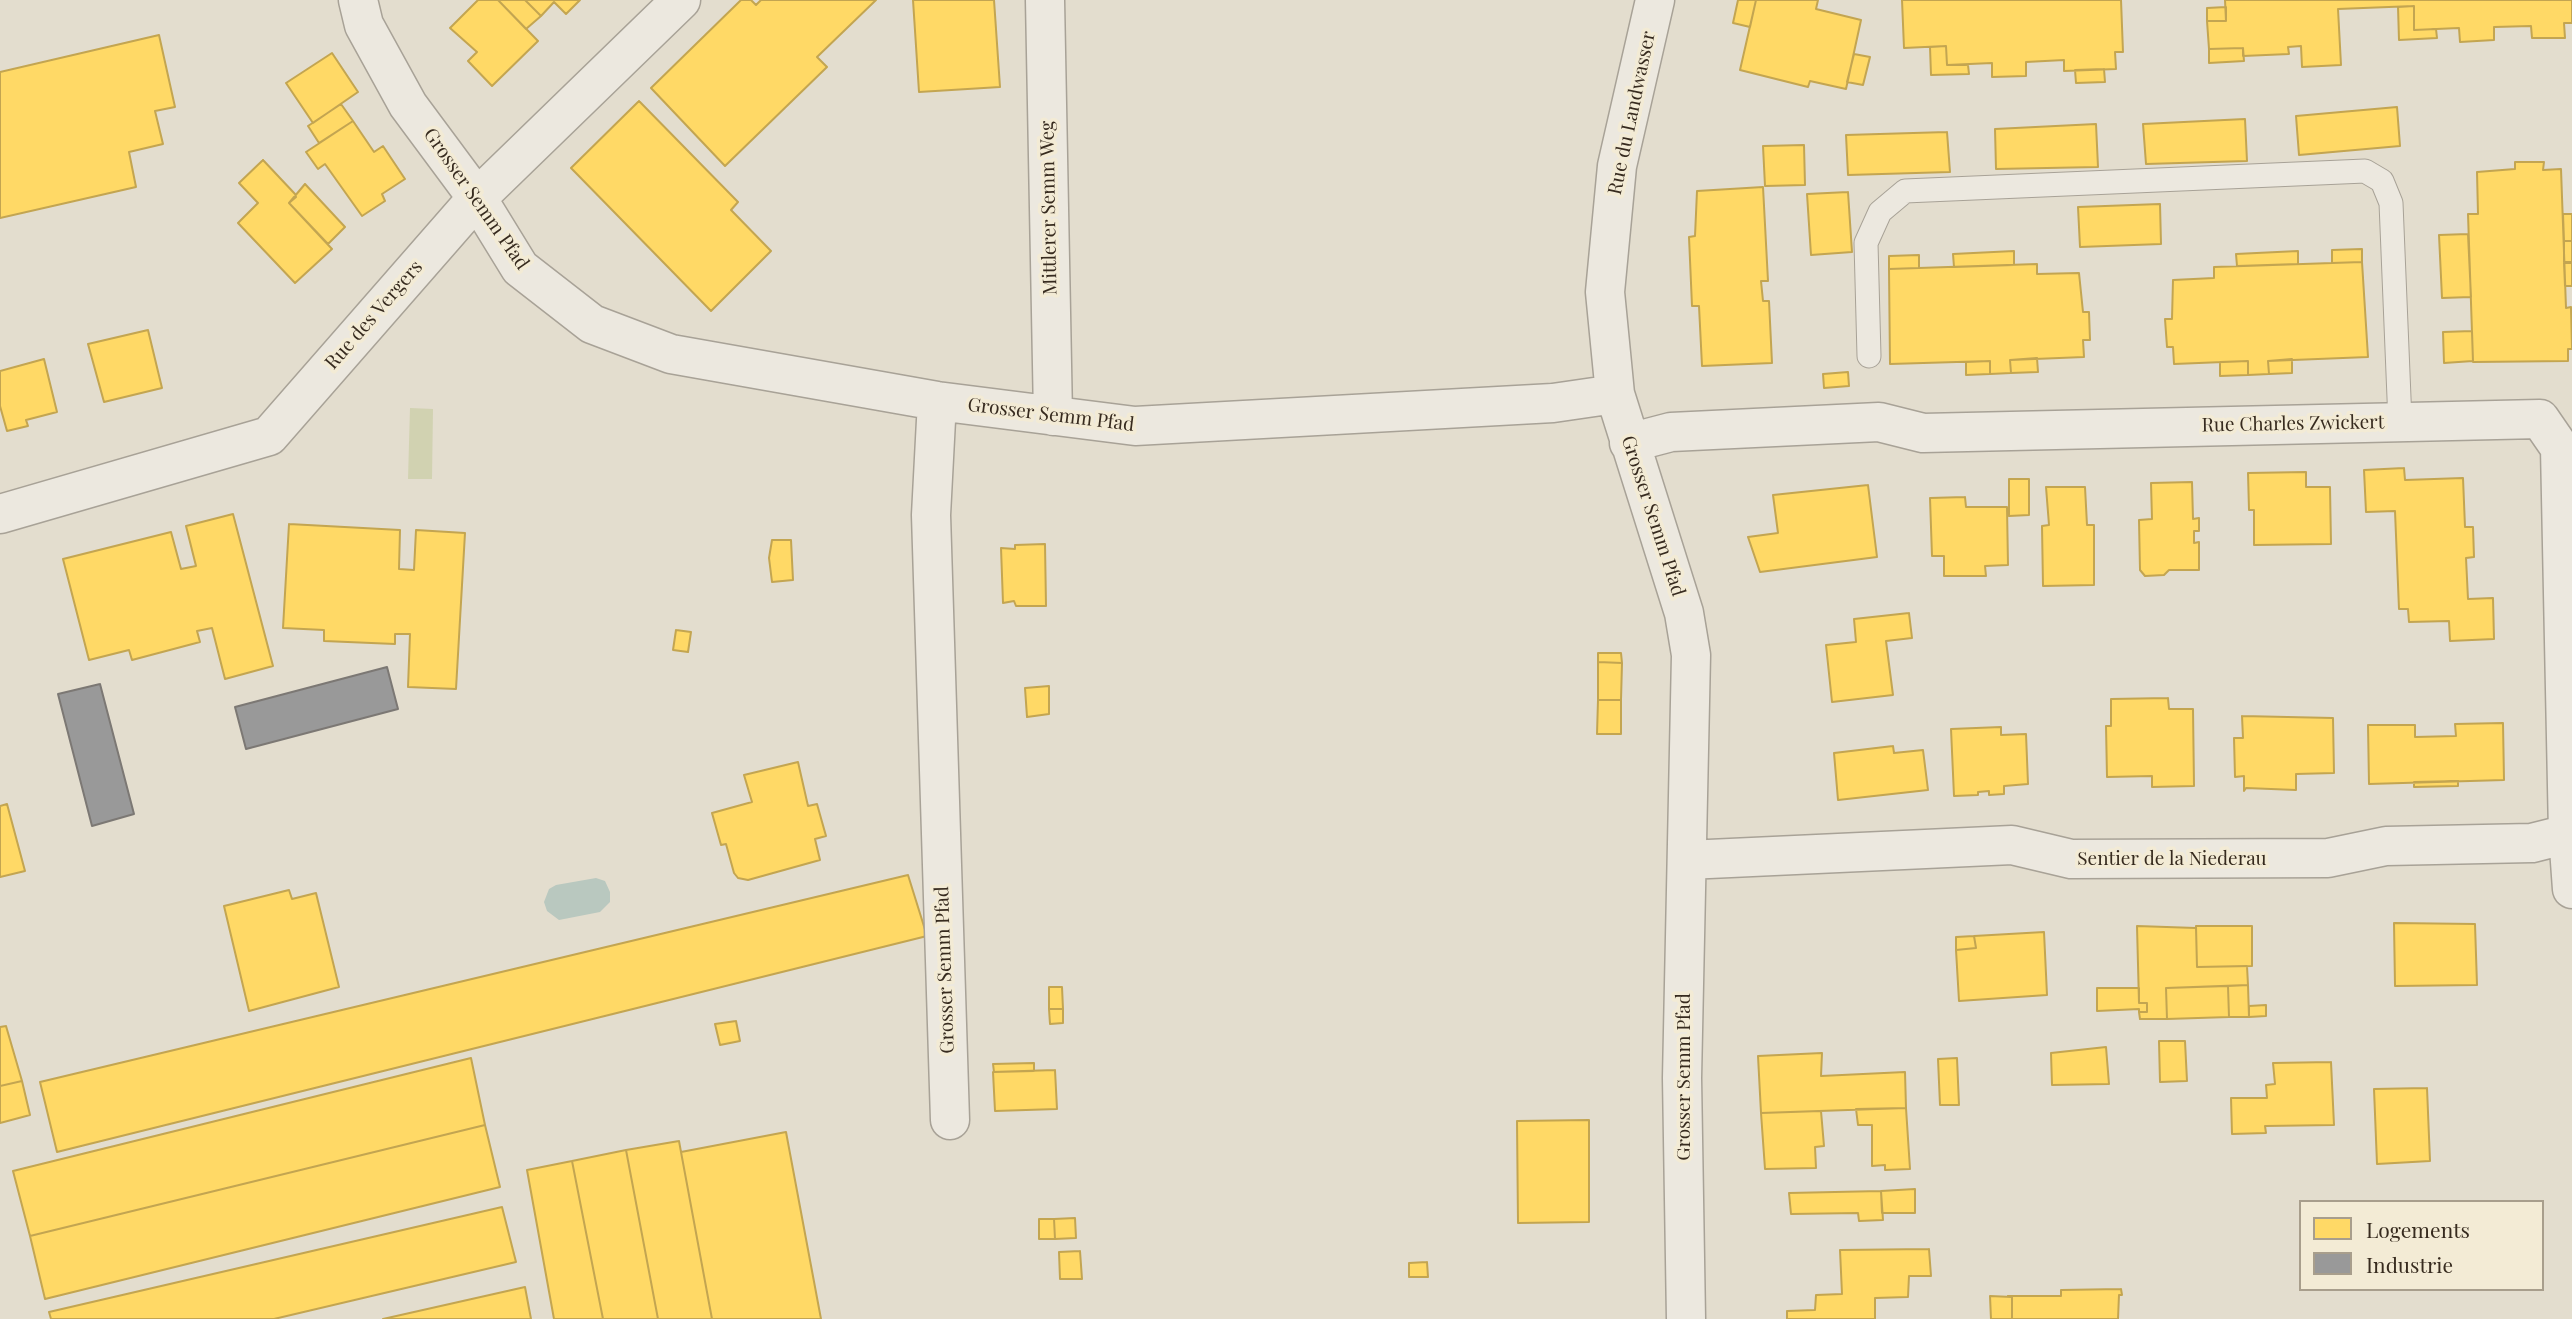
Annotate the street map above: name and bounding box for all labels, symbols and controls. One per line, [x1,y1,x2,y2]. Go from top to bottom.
street label: Rue du Landwasser [1604,29,1660,197]
street label: Mittlerer Semm Weg [1036,121,1062,295]
street label: Grosser Semm Pfad [419,124,533,274]
street label: Rue des Vergers [320,256,428,374]
street label: Grosser Semm Pfad [966,393,1136,437]
street label: Rue Charles Zwickert [2201,411,2385,437]
street label: Grosser Semm Pfad [1616,433,1690,599]
street label: Sentier de la Niederau [2077,848,2267,870]
street label: Grosser Semm Pfad [931,886,959,1054]
street label: Grosser Semm Pfad [1673,993,1695,1161]
legend [2299,1200,2544,1291]
text: Logements [2366,1215,2470,1243]
text: Industrie [2366,1250,2453,1278]

